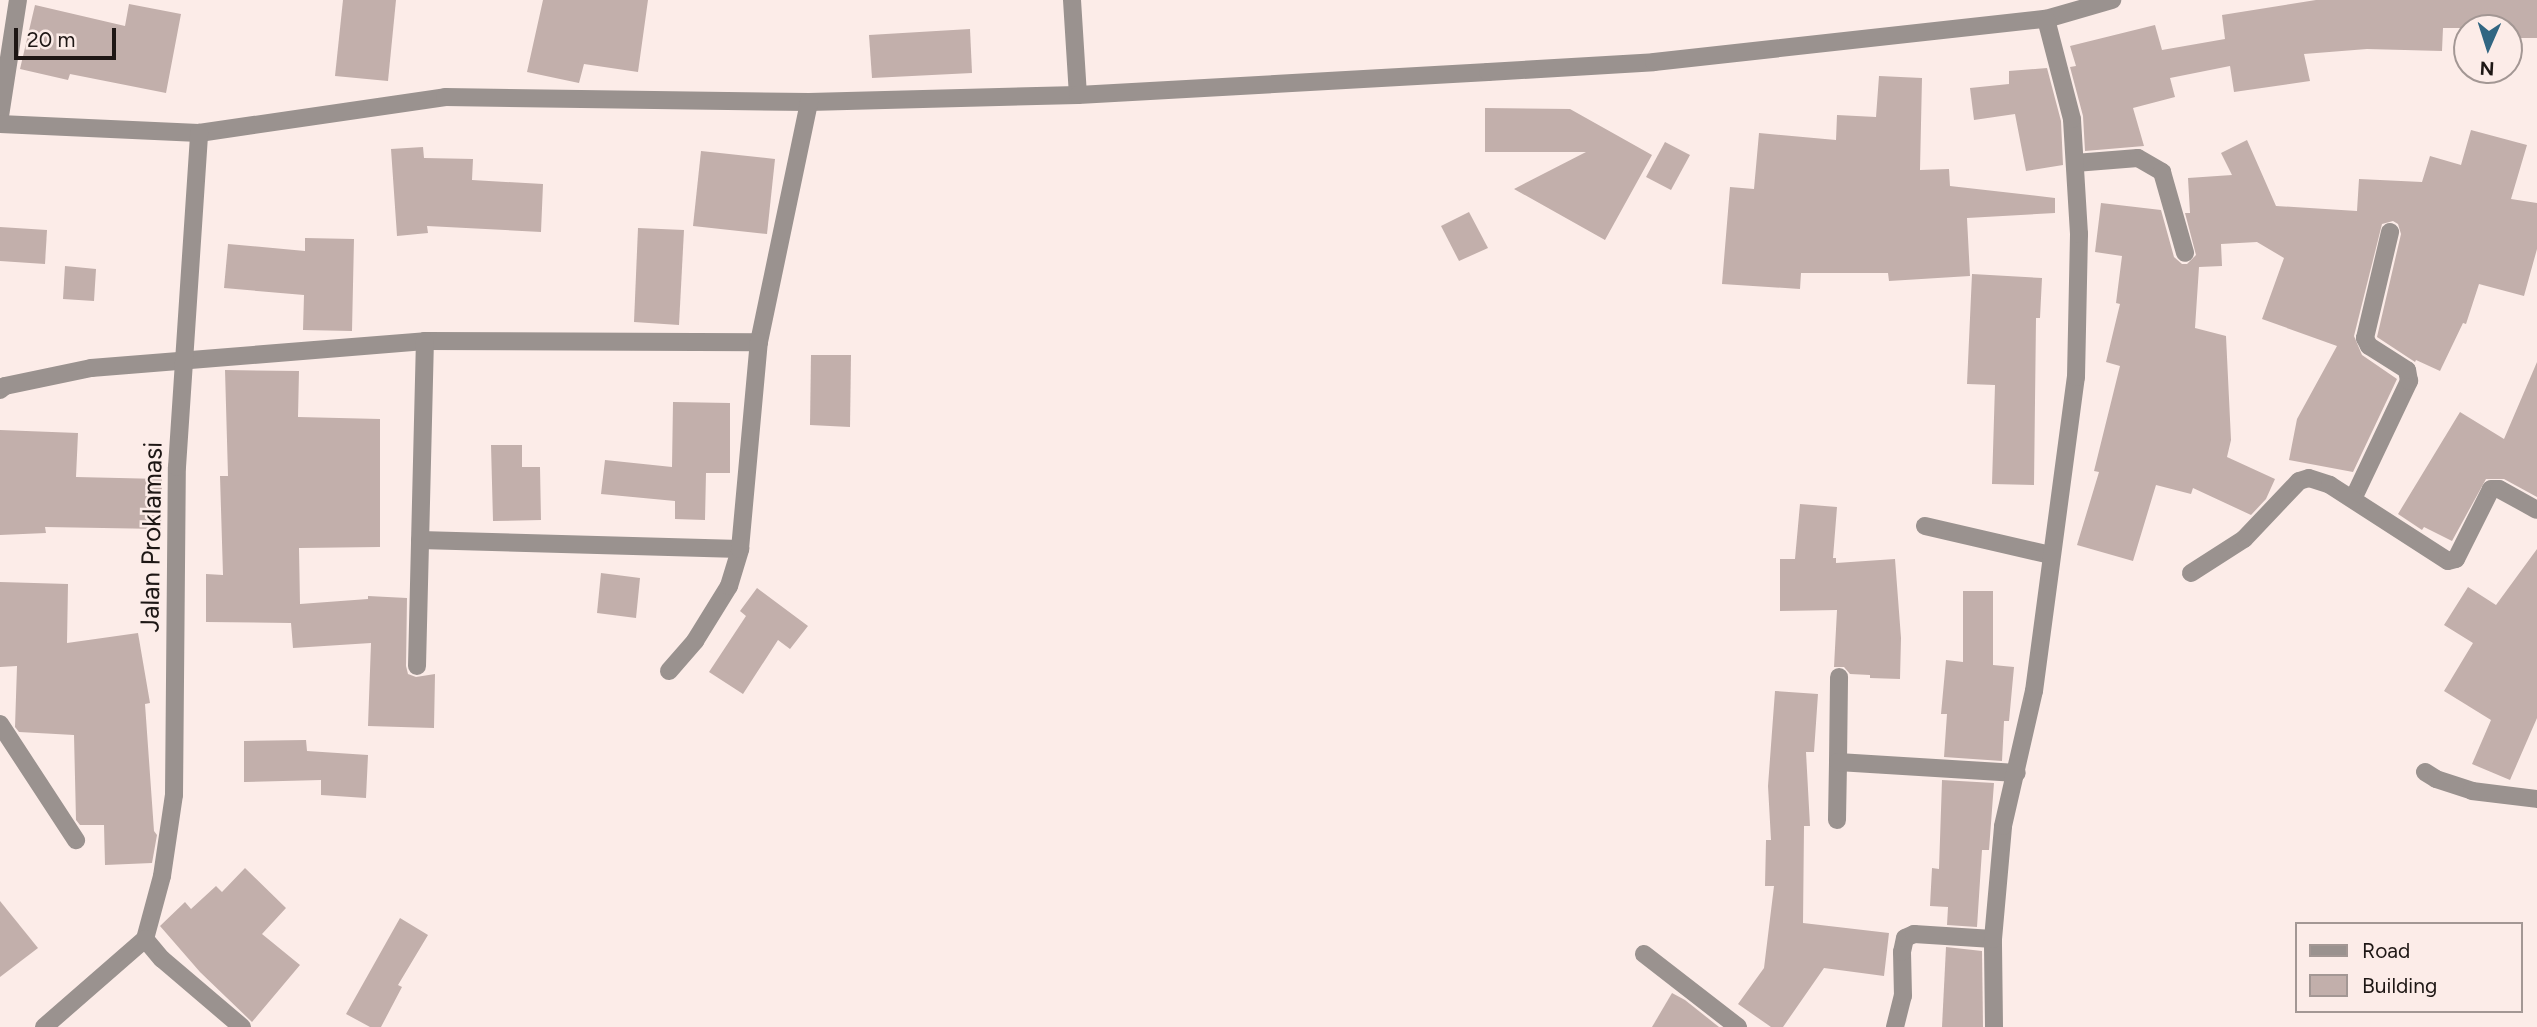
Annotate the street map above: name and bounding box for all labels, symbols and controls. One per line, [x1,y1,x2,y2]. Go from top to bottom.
scale bar [18,14,119,58]
north arrow [2453,14,2523,84]
text: 20 m [27,27,75,52]
text: N [2479,57,2495,80]
street label: Jalan Proklamasi [135,441,169,633]
legend [2296,922,2523,1013]
text: Road [2362,938,2410,963]
text: Building [2362,973,2437,998]

